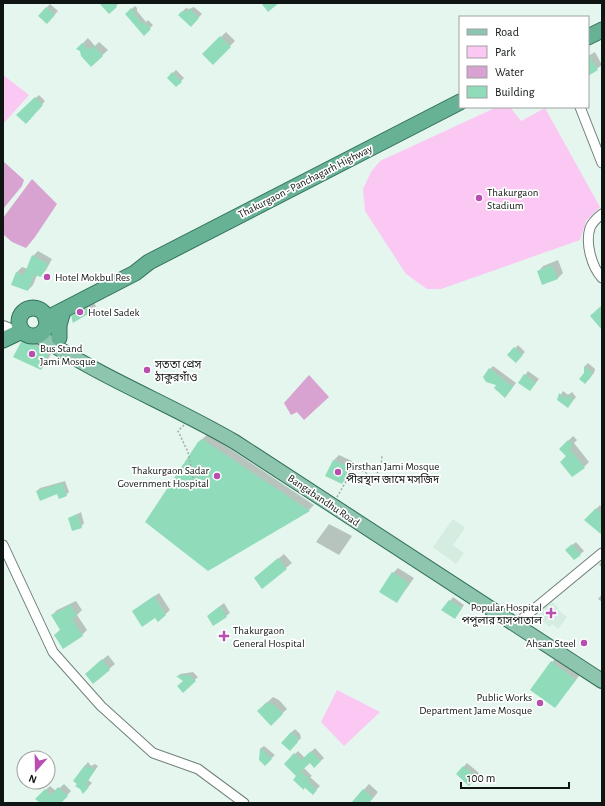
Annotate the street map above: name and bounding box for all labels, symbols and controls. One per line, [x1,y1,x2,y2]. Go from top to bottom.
legend [459,16,589,108]
text: Road [495,26,519,38]
text: Park [495,46,516,58]
text: Water [495,66,524,78]
text: Building [495,86,535,98]
street label: Thakurgaon - Panchagarh Highway [236,143,374,220]
place label: Thakurgaon Stadium [487,187,538,211]
marker: Thakurgaon Stadium [474,193,484,203]
marker: Hotel Mokbul Res [42,272,52,282]
place label: Hotel Mokbul Res [55,272,130,283]
marker: Hotel Sadek [75,307,85,317]
place label: Hotel Sadek [88,307,140,318]
place label: Bus Stand Jami Mosque [40,343,96,367]
marker: Bus Stand Jami Mosque [27,349,37,359]
place label: সততা প্রেস ঠাকুরগাঁও [154,359,202,384]
marker: সততা প্রেস ঠাকুরগাঁও [142,365,152,375]
place label: Pirsthan Jami Mosque পীরস্থান জামে মসজিদ [346,461,440,486]
place label: Thakurgaon Sadar Government Hospital [117,465,209,489]
marker: Pirsthan Jami Mosque পীরস্থান জামে মসজিদ [333,467,343,477]
marker: Thakurgaon Sadar Government Hospital [212,471,222,481]
street label: Bangabandhu Road [286,472,362,529]
place label: Popular Hospital পপুলার হাসপাতাল [462,602,543,627]
marker: Popular Hospital পপুলার হাসপাতাল [545,607,557,619]
place label: Thakurgaon General Hospital [233,625,305,649]
marker: Thakurgaon General Hospital [218,630,230,642]
place label: Ahsan Steel [526,638,576,649]
marker: Ahsan Steel [579,638,589,648]
place label: Public Works Department Jame Mosque [419,692,532,716]
marker: Public Works Department Jame Mosque [535,698,545,708]
north arrow [16,750,56,790]
scale bar [461,764,569,790]
text: N [27,772,38,785]
text: 100 m [467,772,495,784]

